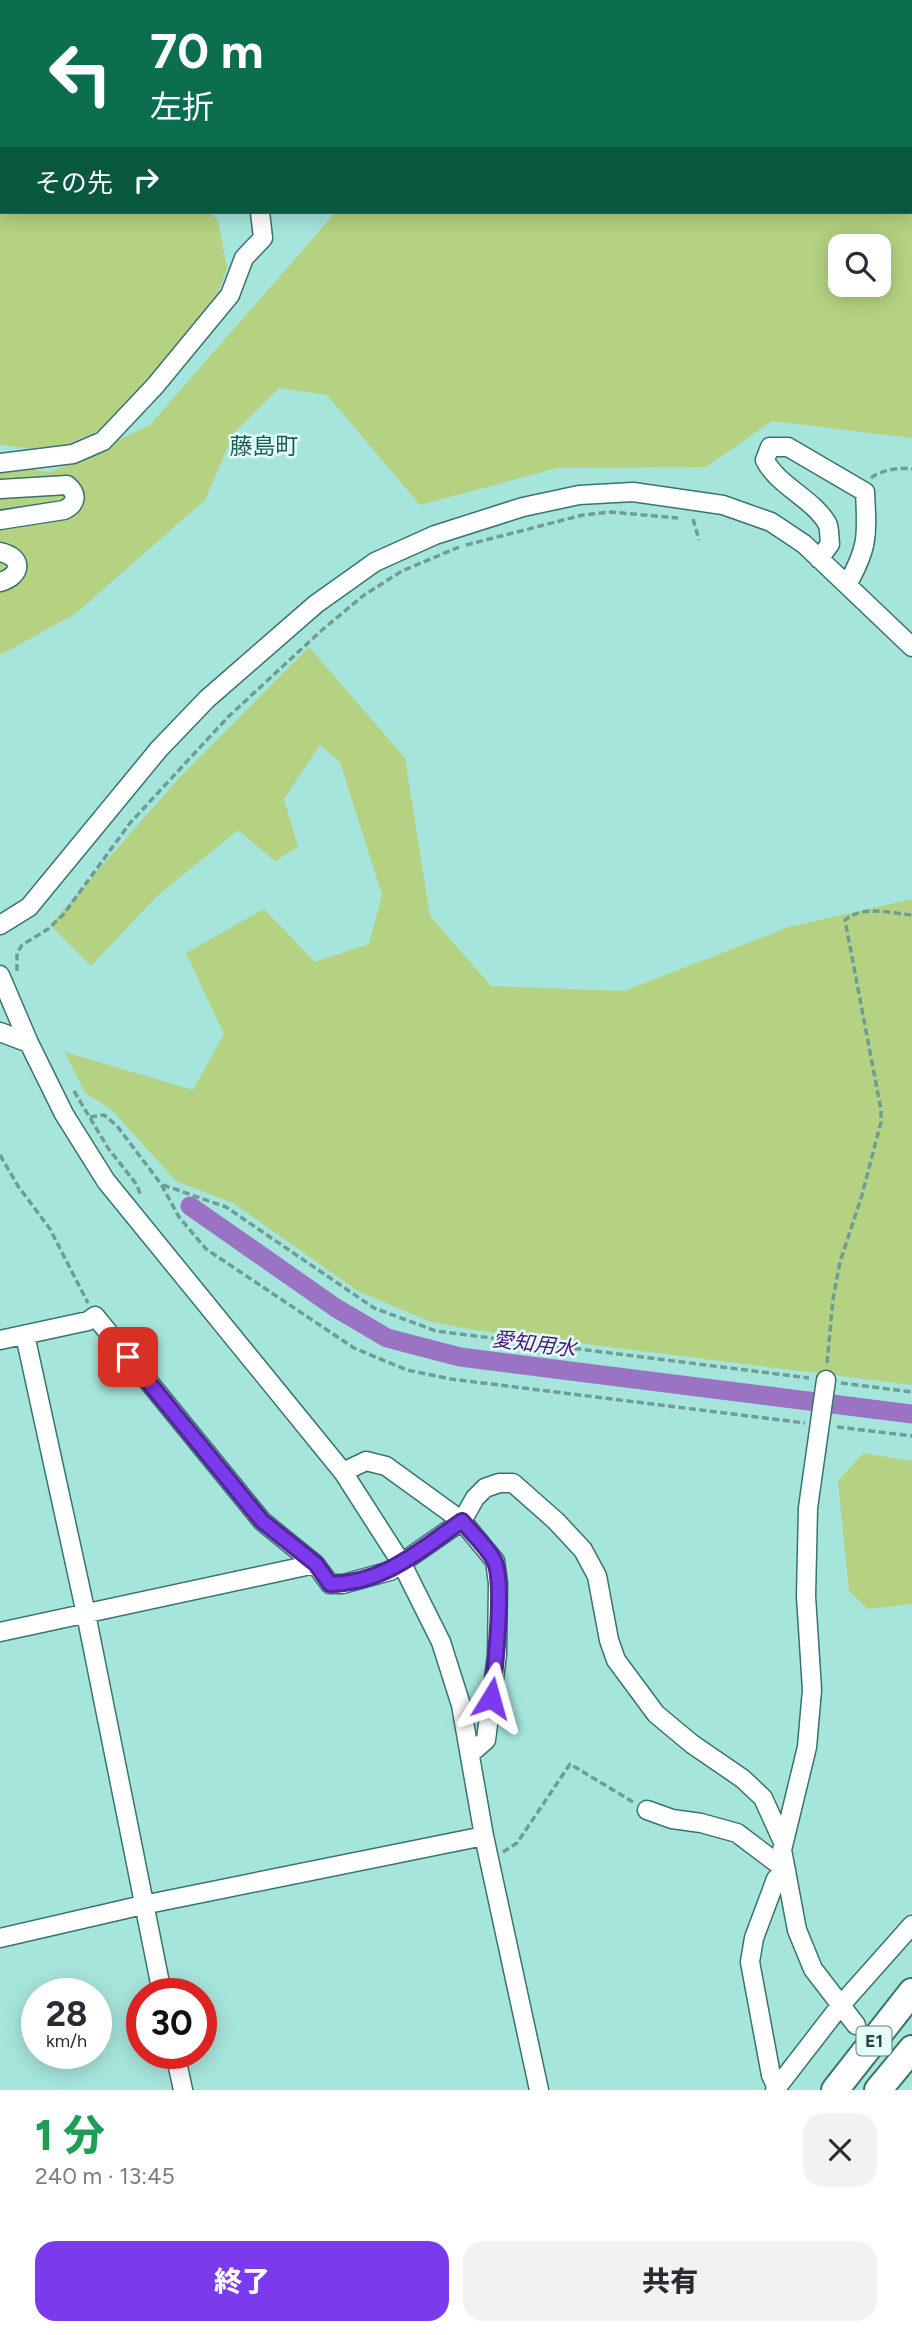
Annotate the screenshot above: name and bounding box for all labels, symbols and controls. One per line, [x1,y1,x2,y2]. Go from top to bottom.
text: 70 m [150,21,263,80]
icon: left [35,28,126,119]
text: 左折 [150,88,214,126]
icon: right [127,161,165,199]
text: その先 [35,167,113,199]
map controls [828,234,891,297]
button: search [828,234,891,297]
district label: 藤島町 [230,432,299,460]
water label: 愛知用水 [491,1326,579,1361]
pin [98,1327,158,1387]
icon: arrive [109,1338,147,1376]
position arrow [454,1661,528,1735]
speed limit sign: 30 [126,1978,217,2069]
text: 28 [46,1993,87,2035]
road number: E1 [856,2026,892,2056]
text: km/h [46,2030,87,2052]
text: 1 分 [35,2110,105,2161]
button: close [803,2113,877,2187]
text: 240 m · 13:45 [35,2162,175,2190]
button: 終了 [35,2241,449,2321]
button: 共有 [463,2241,877,2321]

